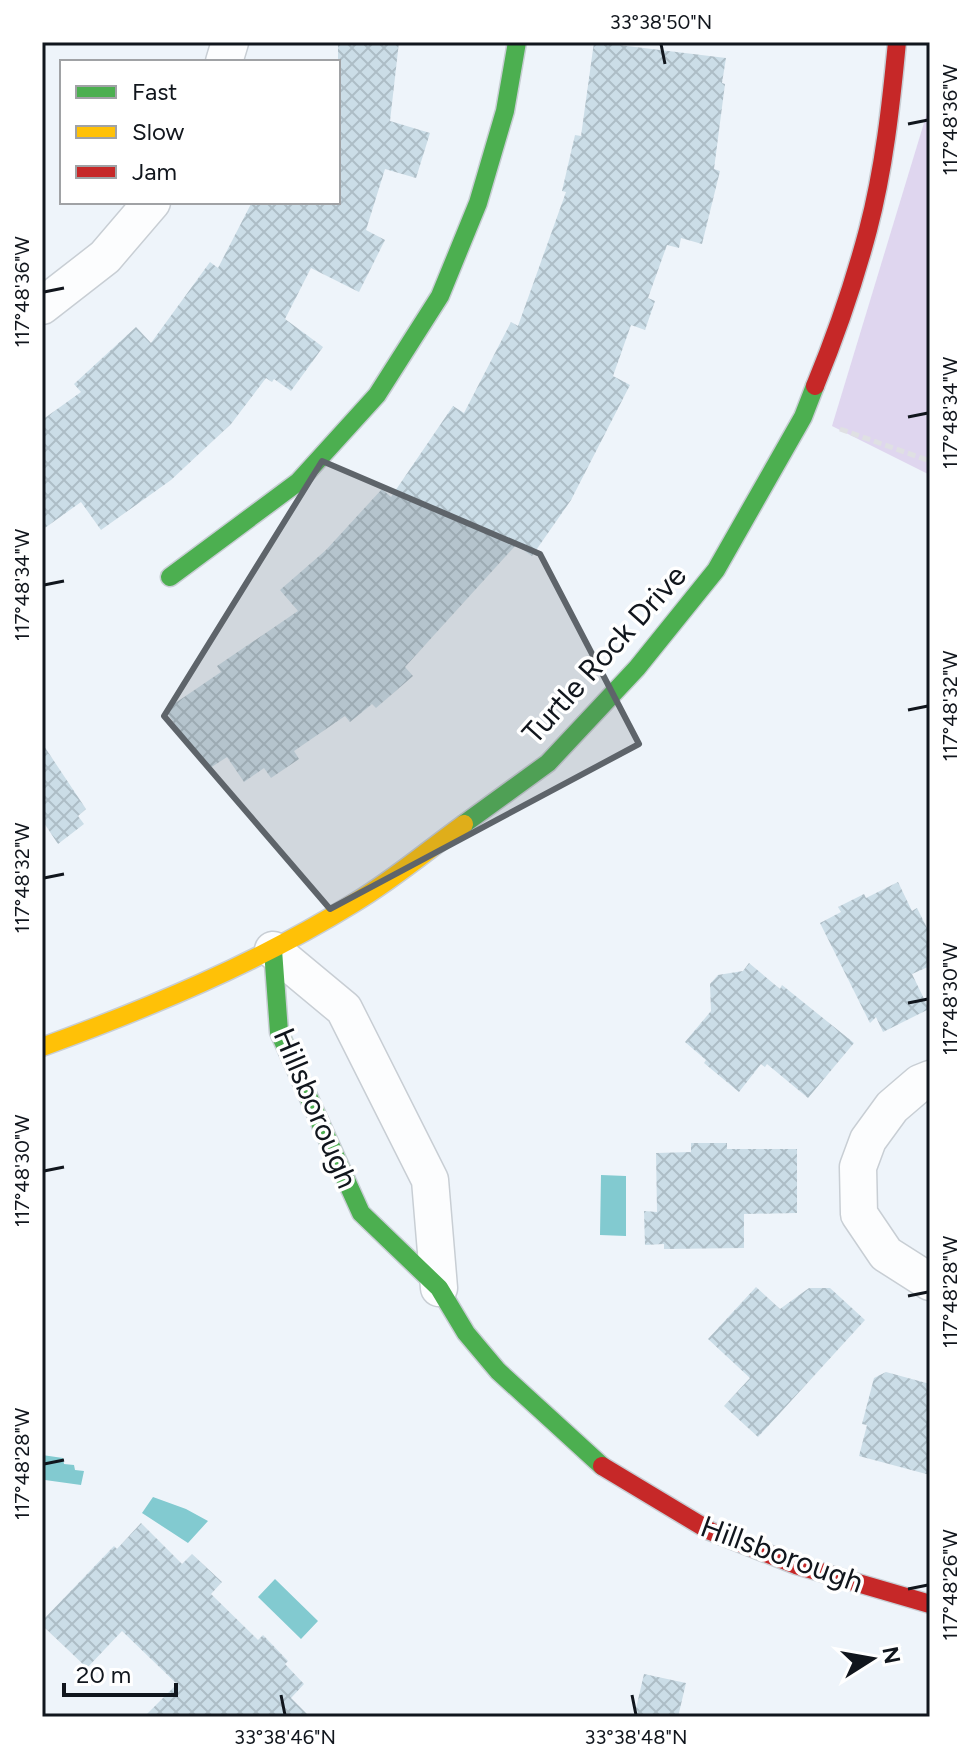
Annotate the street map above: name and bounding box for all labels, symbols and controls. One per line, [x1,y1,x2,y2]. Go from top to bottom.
text: 33°38'50"N [610,10,712,34]
legend [60,60,340,204]
text: 117°48'36"W [938,64,962,176]
text: Fast [132,77,177,106]
text: Slow [132,117,185,146]
text: Jam [132,157,177,186]
text: 117°48'36"W [10,236,34,348]
text: 117°48'34"W [938,357,962,469]
text: 117°48'34"W [10,529,34,641]
street label: Turtle Rock Drive [514,557,694,751]
text: 117°48'32"W [938,651,962,762]
text: 117°48'32"W [10,823,34,934]
text: 117°48'30"W [938,943,962,1055]
street label: Hillsborough [266,1022,366,1194]
text: 117°48'30"W [10,1115,34,1227]
text: 117°48'28"W [938,1236,962,1348]
text: 117°48'28"W [10,1408,34,1520]
street label: Hillsborough [696,1507,868,1601]
text: 117°48'26"W [938,1529,962,1641]
north arrow [832,1619,912,1699]
text: N [876,1644,906,1666]
scale bar [64,1647,176,1697]
text: 20 m [76,1660,131,1689]
text: 33°38'46"N [234,1725,336,1749]
text: 33°38'48"N [585,1725,687,1749]

